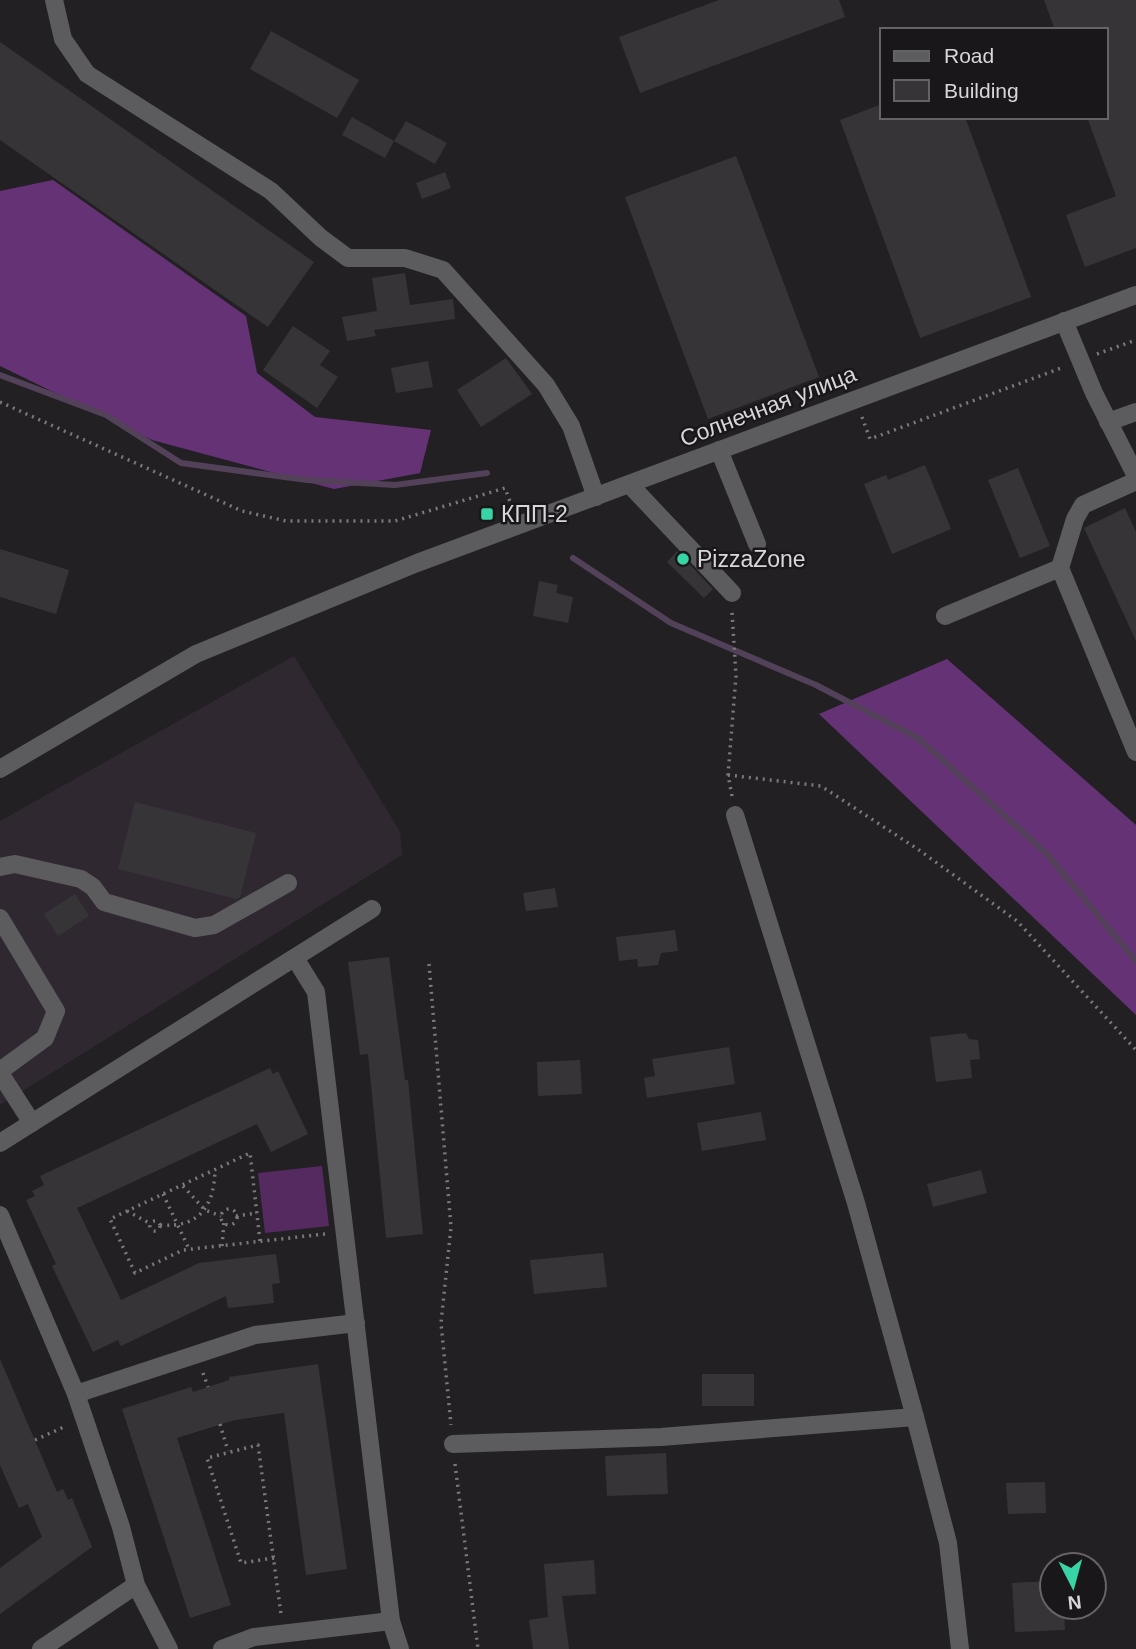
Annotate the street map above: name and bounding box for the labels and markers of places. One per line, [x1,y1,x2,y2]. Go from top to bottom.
place label: КПП-2 [501,501,568,527]
marker: КПП-2 [479,506,495,522]
place label: PizzaZone [697,546,806,572]
marker: PizzaZone [675,551,691,567]

